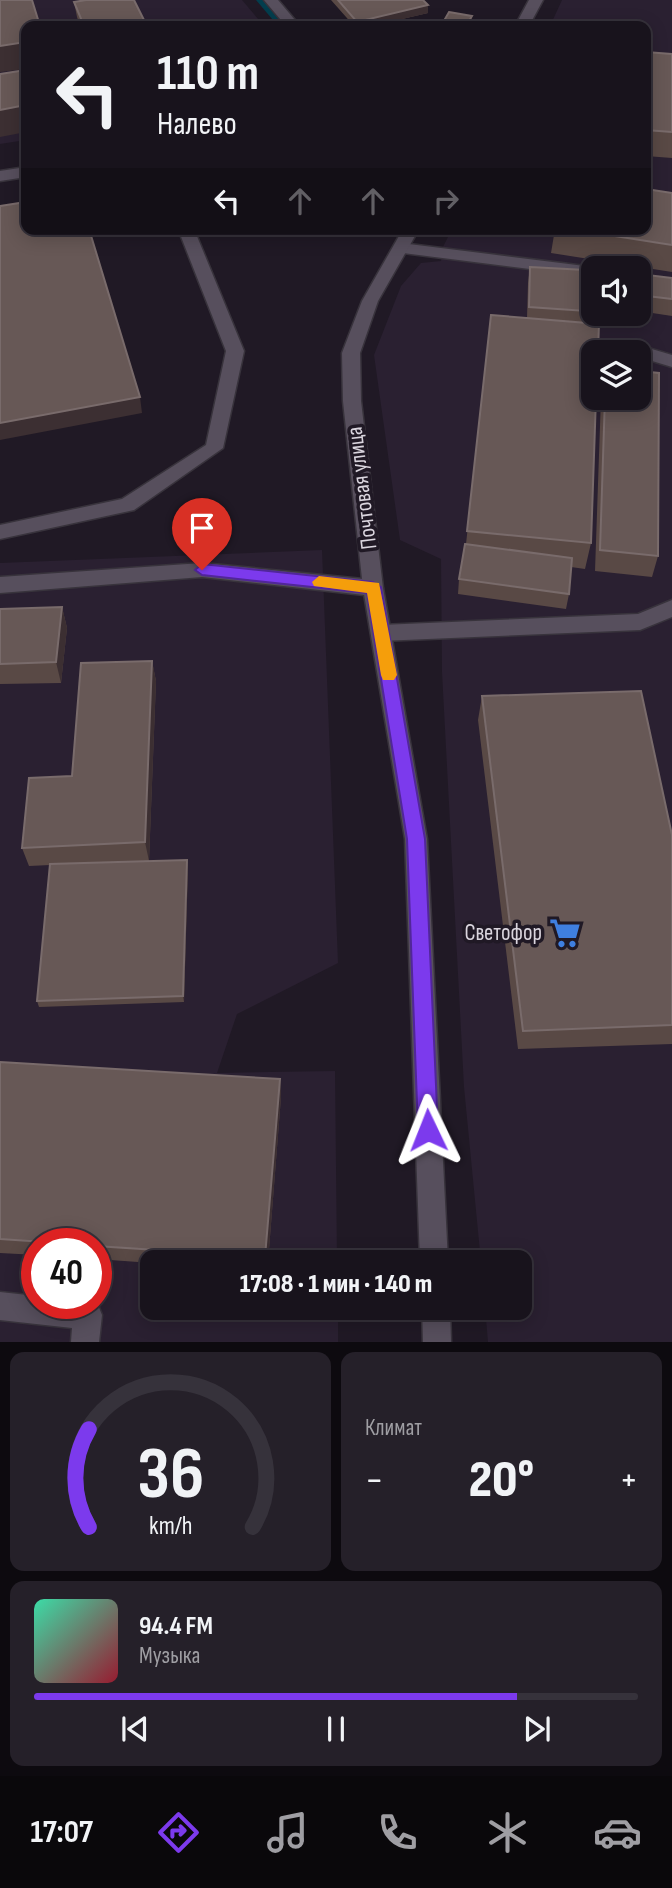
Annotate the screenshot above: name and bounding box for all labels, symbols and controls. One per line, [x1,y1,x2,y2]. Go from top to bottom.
text: 110 m [157,45,259,104]
icon: left [42,49,133,140]
text: Налево [157,105,237,144]
icon: left [208,182,246,220]
icon: ahead [281,182,319,220]
icon: ahead [354,182,392,220]
icon: right [427,182,465,220]
map controls [581,256,651,410]
button: sound [581,256,651,326]
button: layers [581,340,651,410]
street label: Почтовая улица [341,425,383,551]
pin [172,498,232,570]
icon: arrive [183,509,221,547]
supermarket icon: Светофор [548,916,582,950]
place label: Светофор [464,919,542,947]
position arrow [391,1093,465,1167]
speed limit sign: 40 [21,1228,112,1319]
text: 17:08 · 1 мин · 140 m [240,1269,432,1300]
text: Климат [365,1414,422,1442]
text: 36 [137,1432,204,1520]
text: 20° [469,1449,534,1512]
text: − [365,1458,384,1503]
text: + [619,1458,638,1503]
text: km/h [149,1511,192,1542]
text: 94.4 FM [139,1611,213,1642]
text: Музыка [139,1642,200,1670]
icon: previous [116,1710,154,1748]
icon: pause [317,1710,355,1748]
icon: next [518,1710,556,1748]
icon: directions [154,1808,203,1857]
icon: music [263,1808,312,1857]
icon: phone [373,1808,422,1857]
icon: climate [483,1808,532,1857]
icon: car [593,1808,642,1857]
text: 17:07 [30,1813,93,1852]

